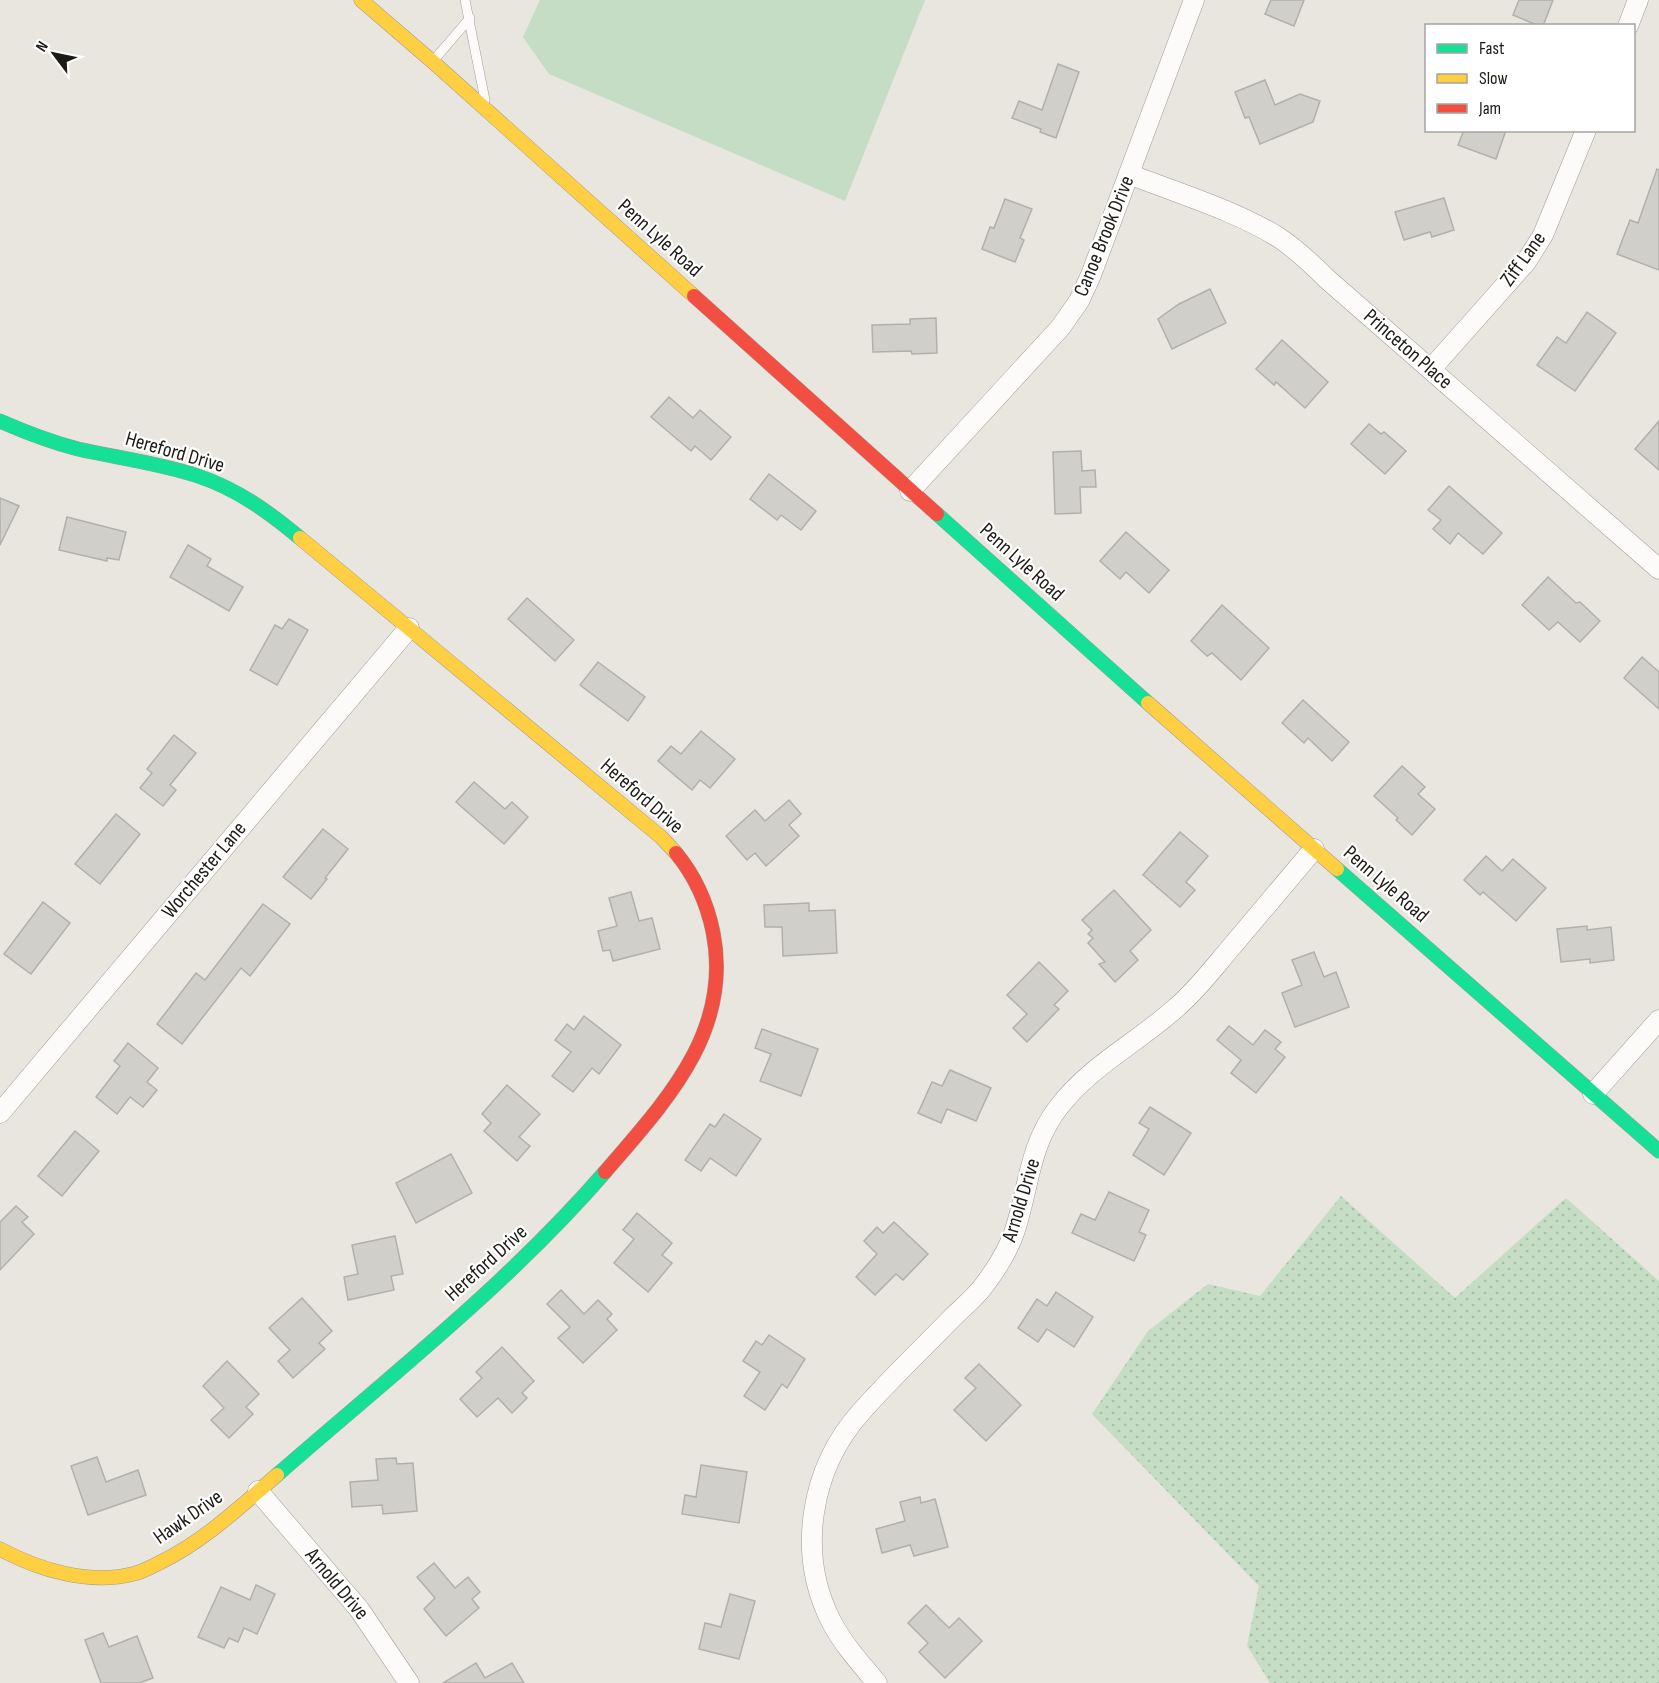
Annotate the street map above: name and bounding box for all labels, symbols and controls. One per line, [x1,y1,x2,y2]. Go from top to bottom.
north arrow [24,24,84,84]
legend [1425,24,1635,132]
text: N [32,38,53,56]
text: Fast [1479,38,1505,59]
text: Slow [1479,68,1508,89]
text: Jam [1478,98,1501,119]
street label: Canoe Brook Drive [1068,172,1140,300]
street label: Penn Lyle Road [613,194,707,282]
street label: Ziff Lane [1495,227,1551,291]
street label: Princeton Place [1359,304,1457,394]
street label: Hereford Drive [123,426,227,478]
street label: Penn Lyle Road [975,518,1069,606]
street label: Hereford Drive [595,753,689,839]
street label: Worchester Lane [156,817,252,923]
street label: Penn Lyle Road [1338,840,1434,928]
street label: Arnold Drive [996,1155,1045,1246]
street label: Hereford Drive [440,1220,532,1306]
street label: Hawk Drive [149,1484,227,1550]
street label: Arnold Drive [299,1542,374,1625]

